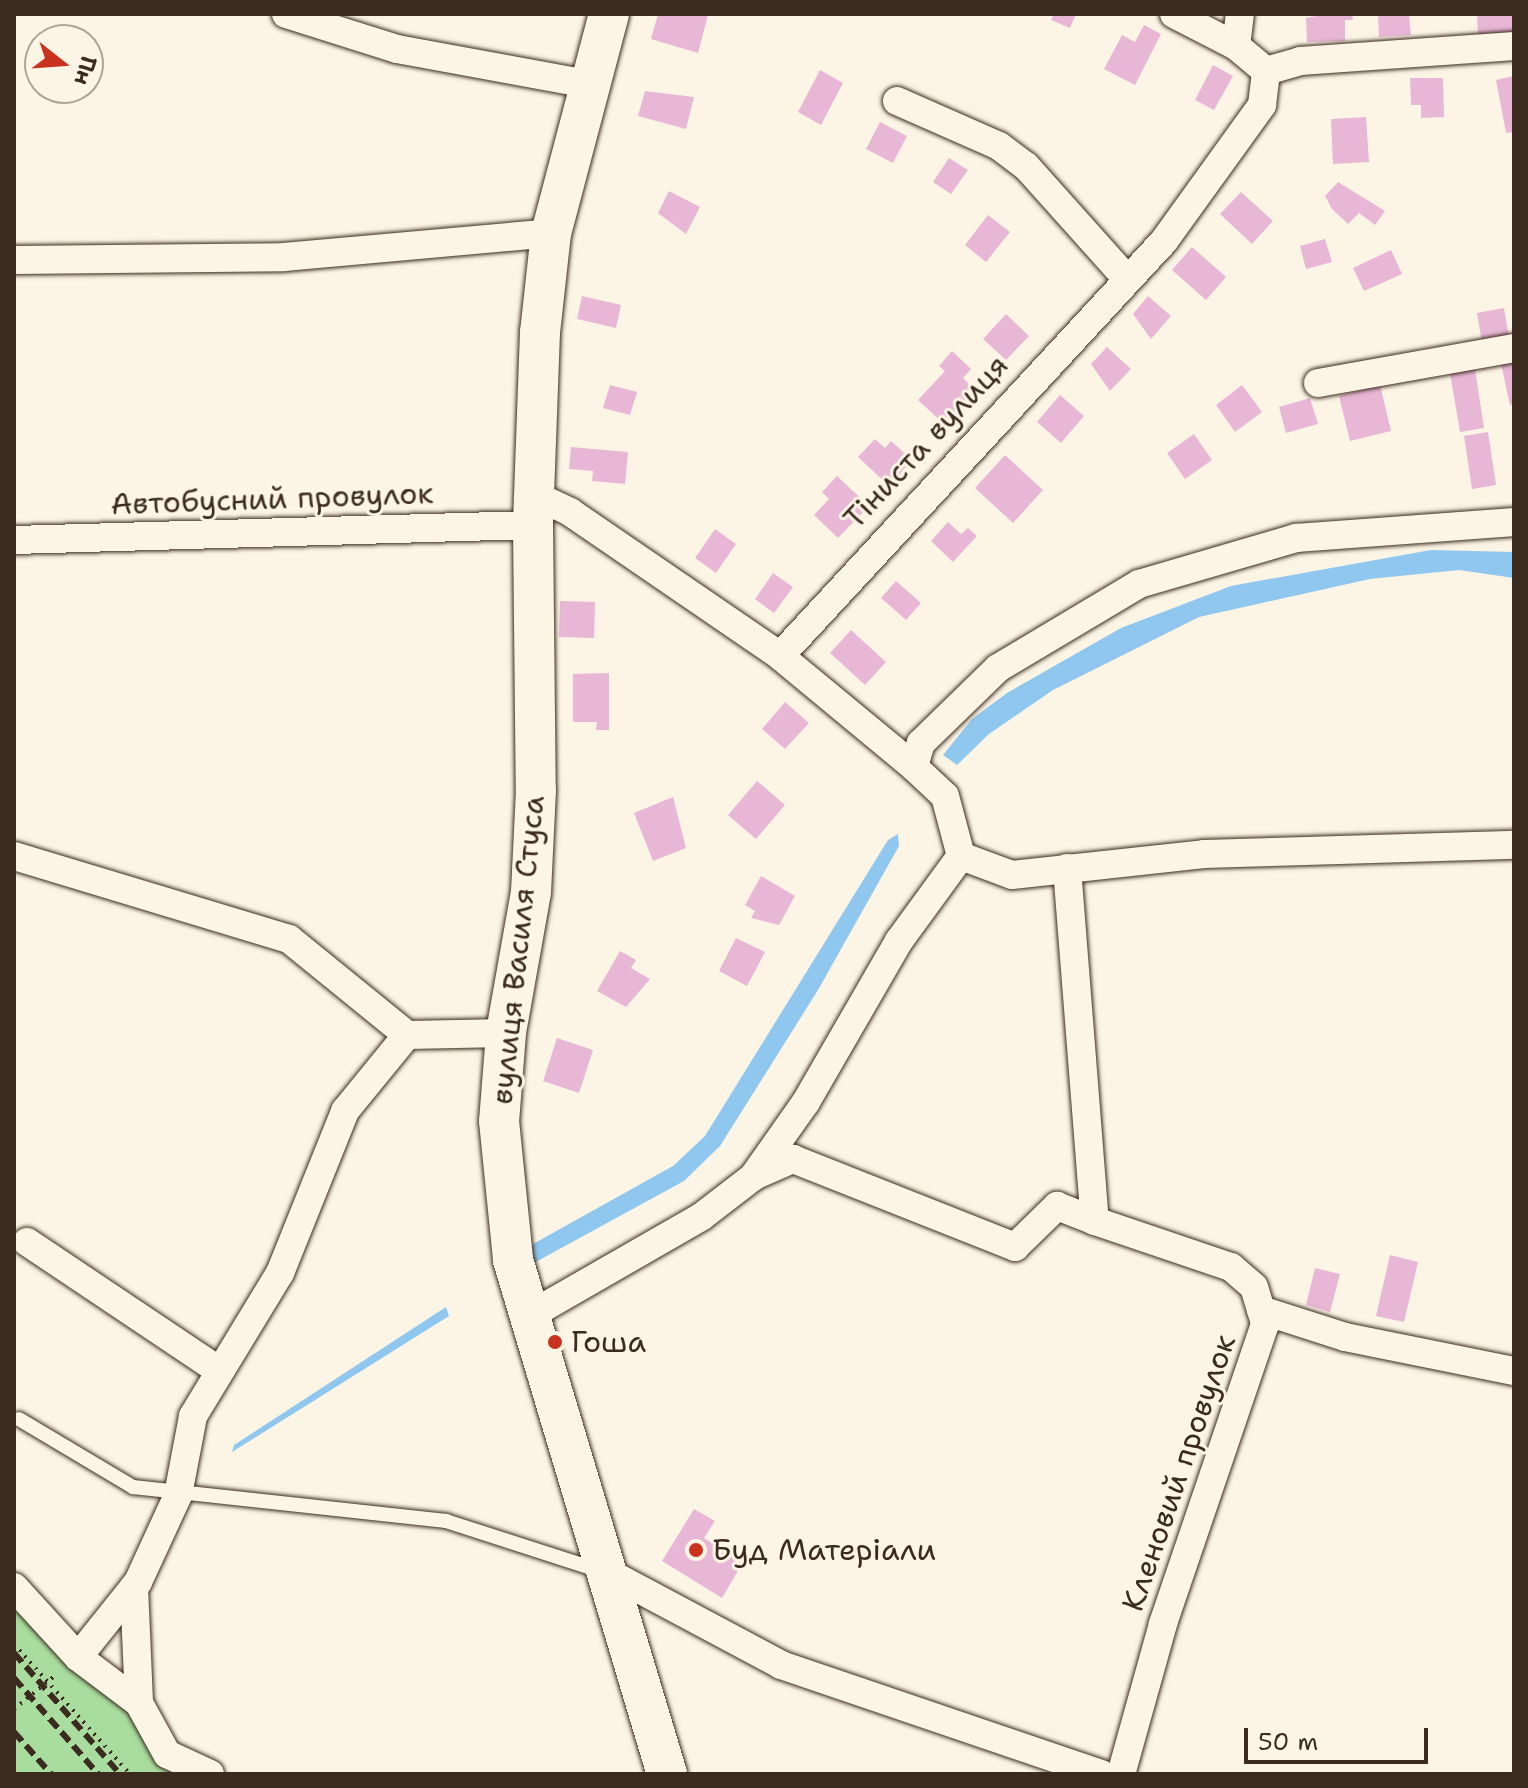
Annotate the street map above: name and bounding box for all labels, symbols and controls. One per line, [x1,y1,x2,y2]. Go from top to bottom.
north arrow [24,24,104,104]
text: Пн [67,52,104,89]
street label: Тіниста вулиця [836,348,1016,536]
street label: Автобусний провулок [110,475,434,523]
street label: вулиця Василя Стуса [484,794,552,1106]
place label: Гоша [571,1324,646,1360]
street label: Кленовий провулок [1115,1330,1243,1616]
marker: Гоша [546,1333,564,1351]
place label: Буд Матерiали [712,1532,936,1568]
marker: Буд Матерiали [687,1541,705,1559]
scale bar [1248,1712,1432,1762]
text: 50 m [1258,1726,1318,1758]

